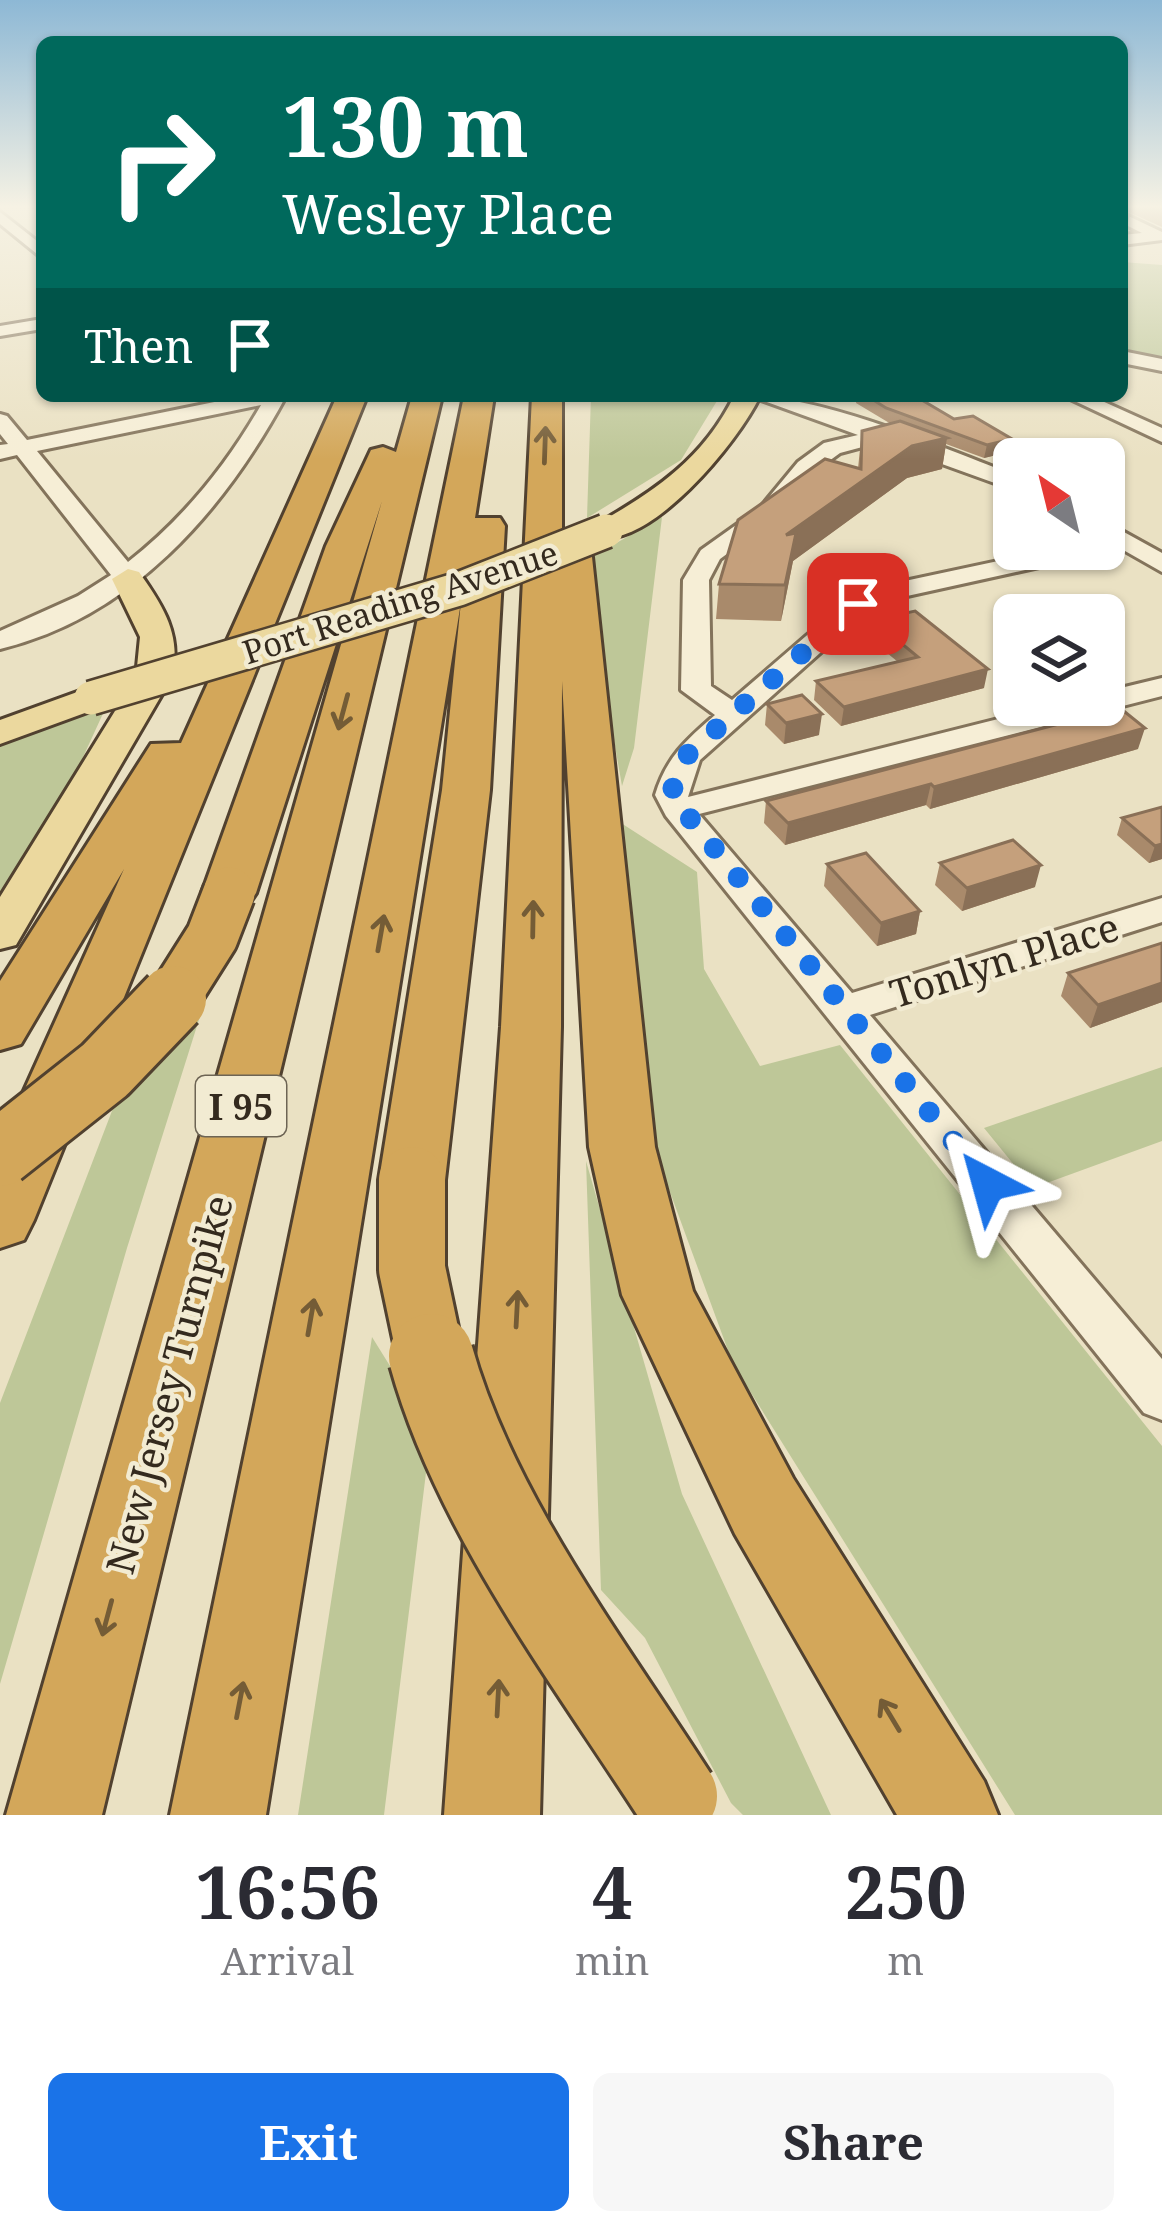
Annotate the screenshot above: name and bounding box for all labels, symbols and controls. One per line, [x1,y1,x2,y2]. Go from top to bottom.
text: 130 m [282,67,529,182]
icon: right [84,84,240,240]
text: Wesley Place [282,176,614,250]
icon: arrive [217,312,283,378]
text: Then [84,315,193,376]
one-way arrow [534,426,557,465]
north arrow [993,438,1125,570]
map controls [993,438,1125,726]
street label: Port Reading Avenue [237,530,563,674]
pin [807,553,909,655]
icon: arrive [825,571,891,637]
button: layers [993,594,1125,726]
one-way arrow [331,693,353,731]
street label: Tonlyn Place [883,899,1125,1019]
one-way arrow [522,900,545,939]
one-way arrow [371,914,394,953]
road number: I 95 [196,1076,286,1136]
position arrow [925,1121,1051,1247]
street label: New Jersey Turnpike [92,1189,244,1579]
one-way arrow [506,1290,529,1329]
one-way arrow [301,1298,323,1337]
one-way arrow [94,1598,116,1636]
one-way arrow [487,1679,510,1718]
one-way arrow [230,1681,252,1720]
one-way arrow [878,1699,902,1733]
text: 16:56 [195,1842,380,1940]
text: 4 [592,1842,633,1940]
text: 250 [845,1842,967,1940]
text: Arrival [221,1933,354,1986]
text: min [575,1933,650,1986]
text: m [887,1933,924,1986]
button: Exit [48,2073,569,2211]
button: Share [593,2073,1114,2211]

